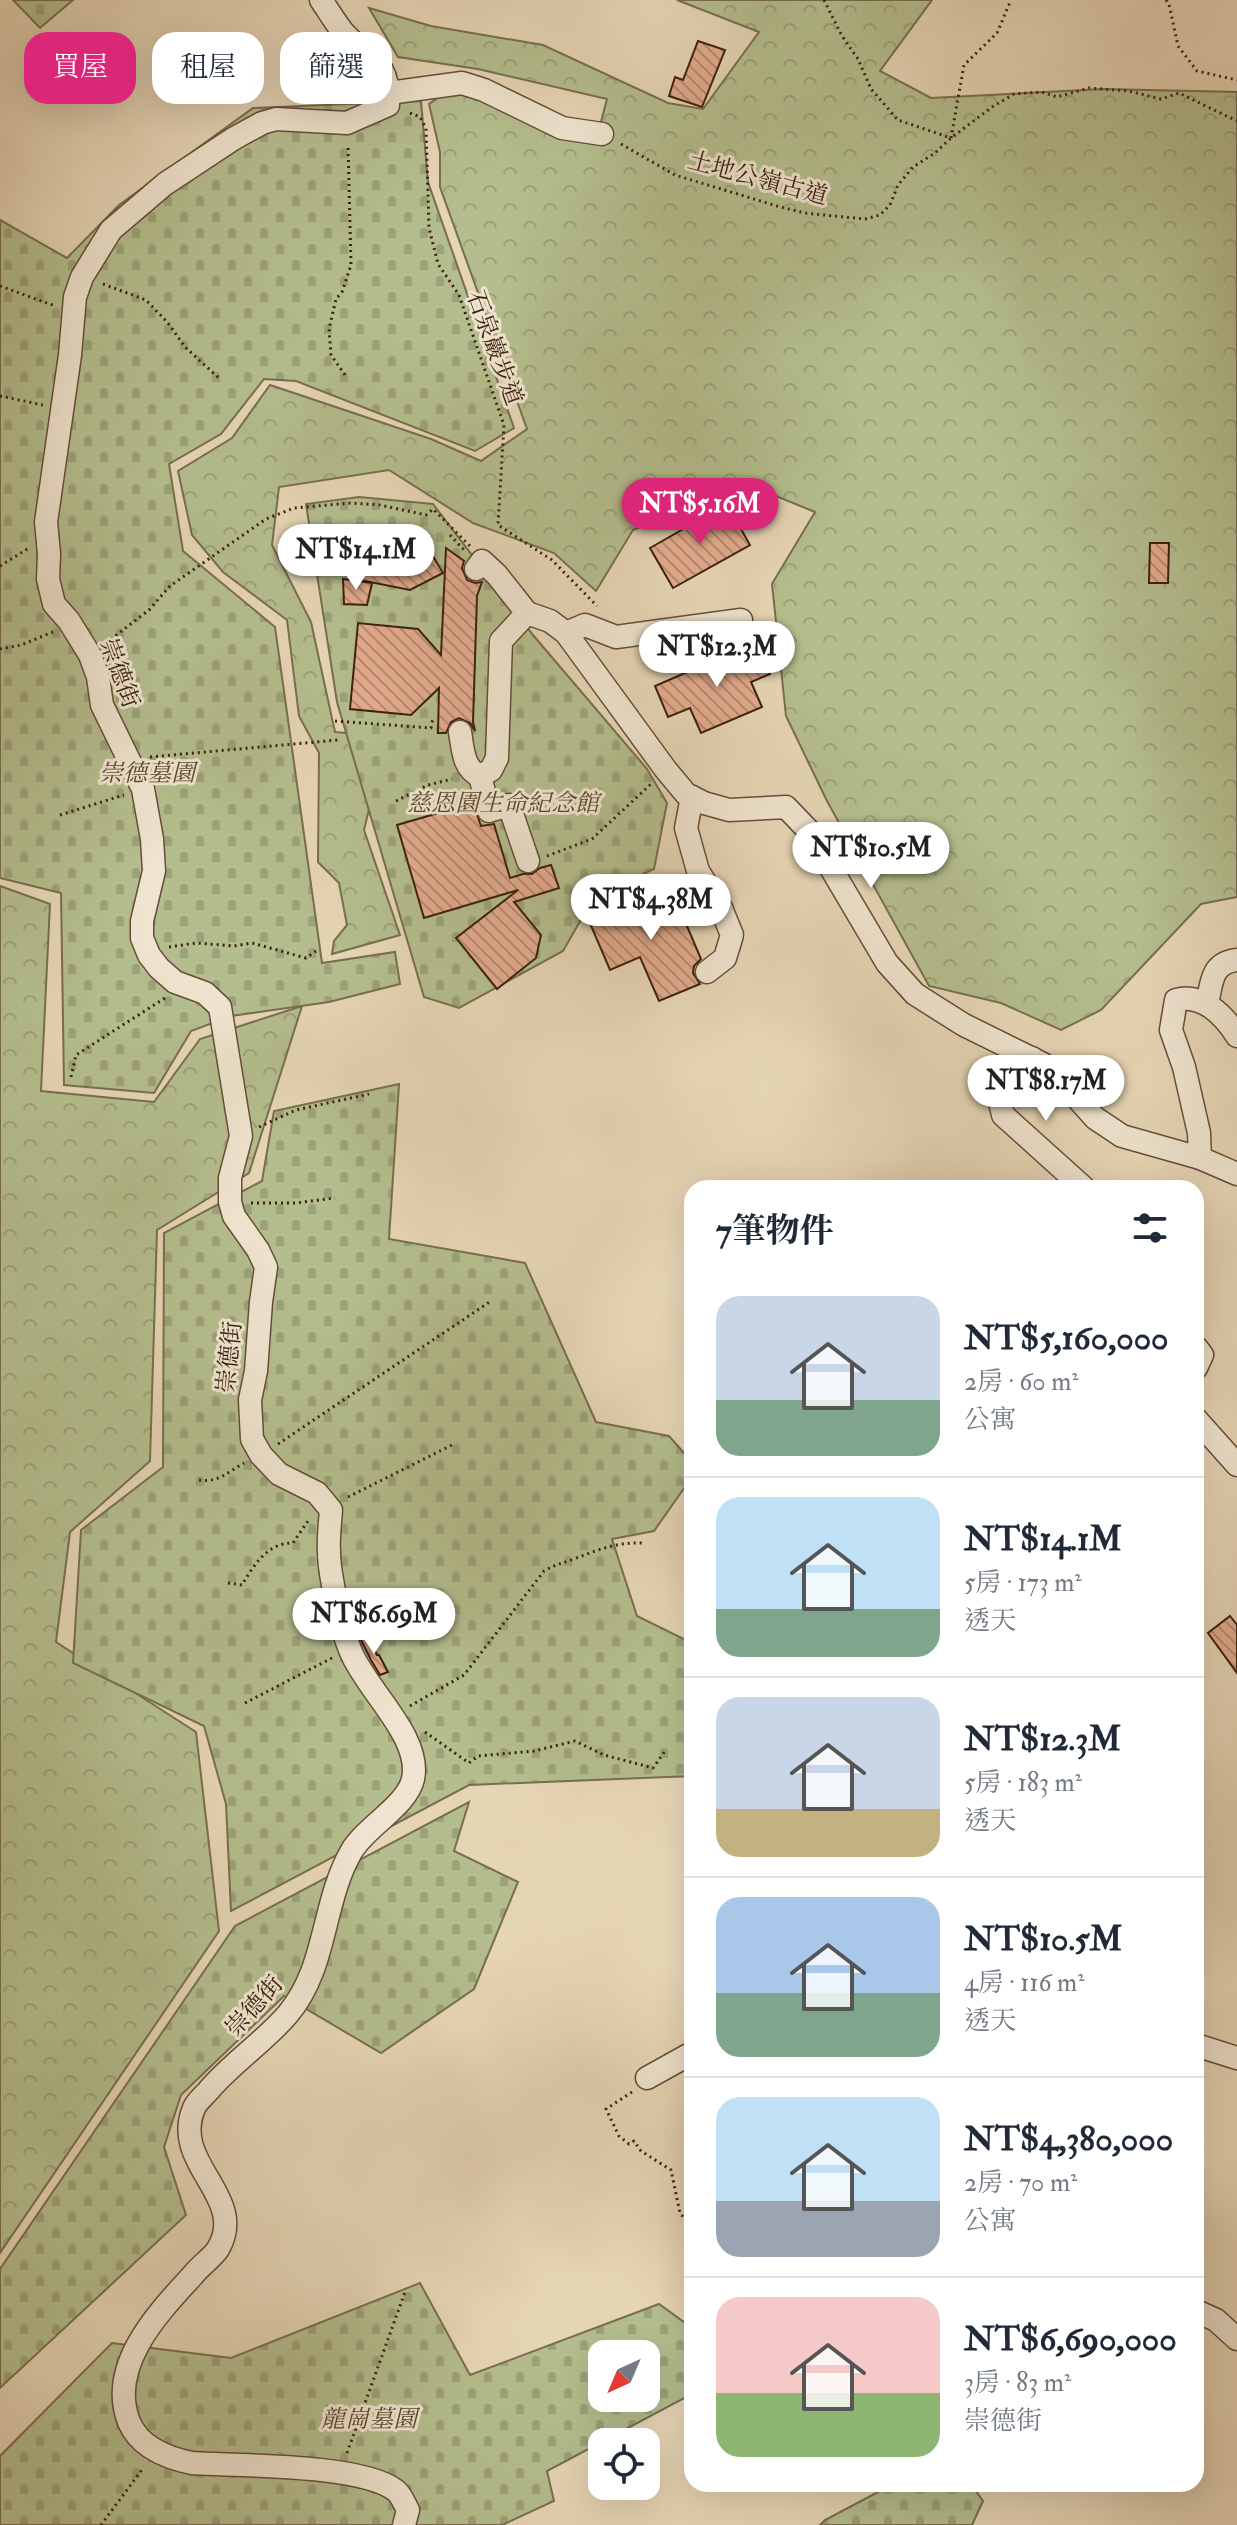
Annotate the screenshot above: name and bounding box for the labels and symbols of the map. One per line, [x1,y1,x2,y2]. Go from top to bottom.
street label: 土地公嶺古道 [684,145,831,212]
street label: 石泉巖步道 [459,286,530,410]
pin: NT$5.16M [617,478,783,546]
pin: NT$14.1M [273,524,439,592]
pin: NT$12.3M [634,621,800,689]
street label: 崇德街 [93,634,146,712]
park label: 崇德墓園 [99,758,199,789]
park label: 慈恩園生命紀念館 [407,788,603,819]
pin: NT$10.5M [788,822,954,890]
pin: NT$4.38M [568,874,734,942]
pin: NT$8.17M [963,1055,1129,1123]
street label: 崇德街 [210,1320,249,1394]
pin: NT$6.69M [291,1588,457,1656]
street label: 崇德街 [219,1969,290,2043]
north arrow [588,2340,660,2412]
park label: 龍崗墓園 [321,2404,421,2435]

